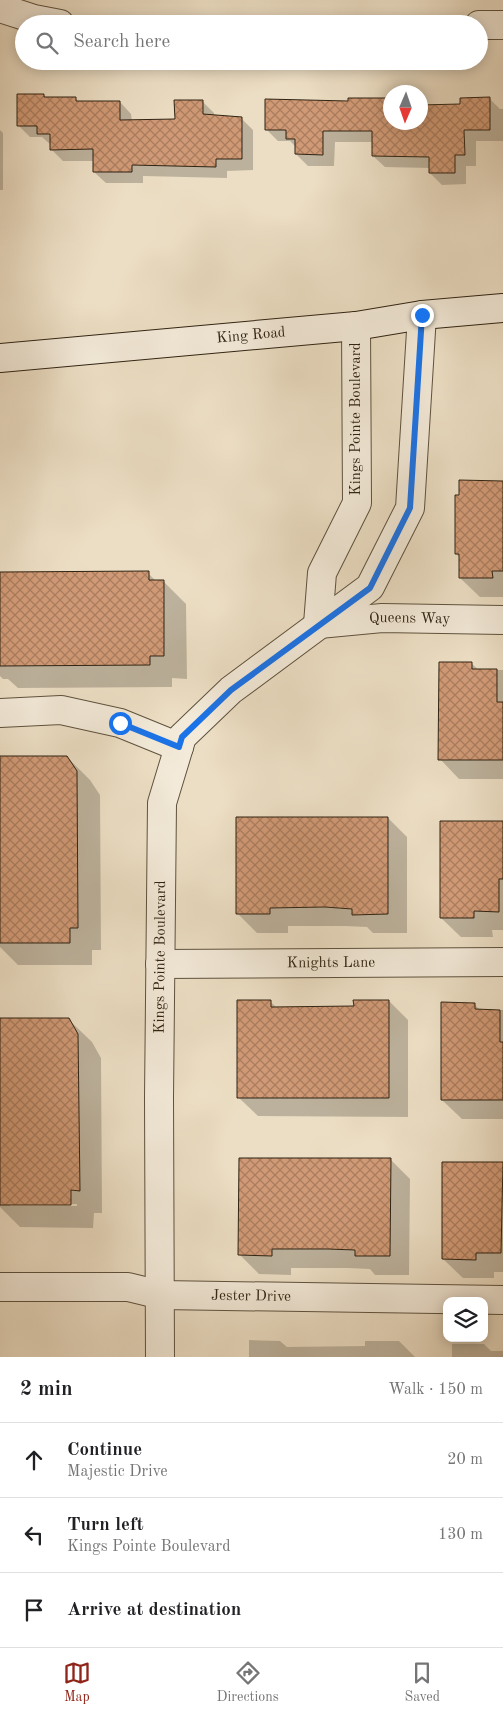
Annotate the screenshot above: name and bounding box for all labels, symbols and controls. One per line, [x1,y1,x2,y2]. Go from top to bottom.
search box [15,15,488,70]
icon: search [33,29,61,57]
text: Search here [73,33,170,52]
north arrow [383,85,428,130]
route end [411,304,434,327]
street label: King Road [216,325,286,346]
street label: Kings Pointe Boulevard [349,342,364,496]
street label: Queens Way [368,610,450,627]
route start [109,712,132,735]
street label: Kings Pointe Boulevard [152,880,169,1034]
street label: Knights Lane [287,955,375,971]
street label: Jester Drive [211,1288,291,1304]
map controls [443,1297,488,1342]
button: layers [443,1297,488,1342]
text: 2 min [20,1379,73,1400]
text: Walk · 150 m [388,1382,483,1398]
text: Continue [67,1441,142,1460]
icon: ahead [20,1446,48,1474]
text: 20 m [447,1452,483,1468]
text: Majestic Drive [67,1464,168,1480]
text: Turn left [67,1516,144,1535]
icon: left [20,1521,48,1549]
text: 130 m [438,1527,483,1543]
text: Kings Pointe Boulevard [67,1539,231,1555]
icon: arrive [20,1596,48,1624]
text: Arrive at destination [67,1601,241,1620]
tab: Map [63,1659,91,1706]
tab: Directions [217,1659,279,1706]
tab: Saved [404,1659,440,1706]

